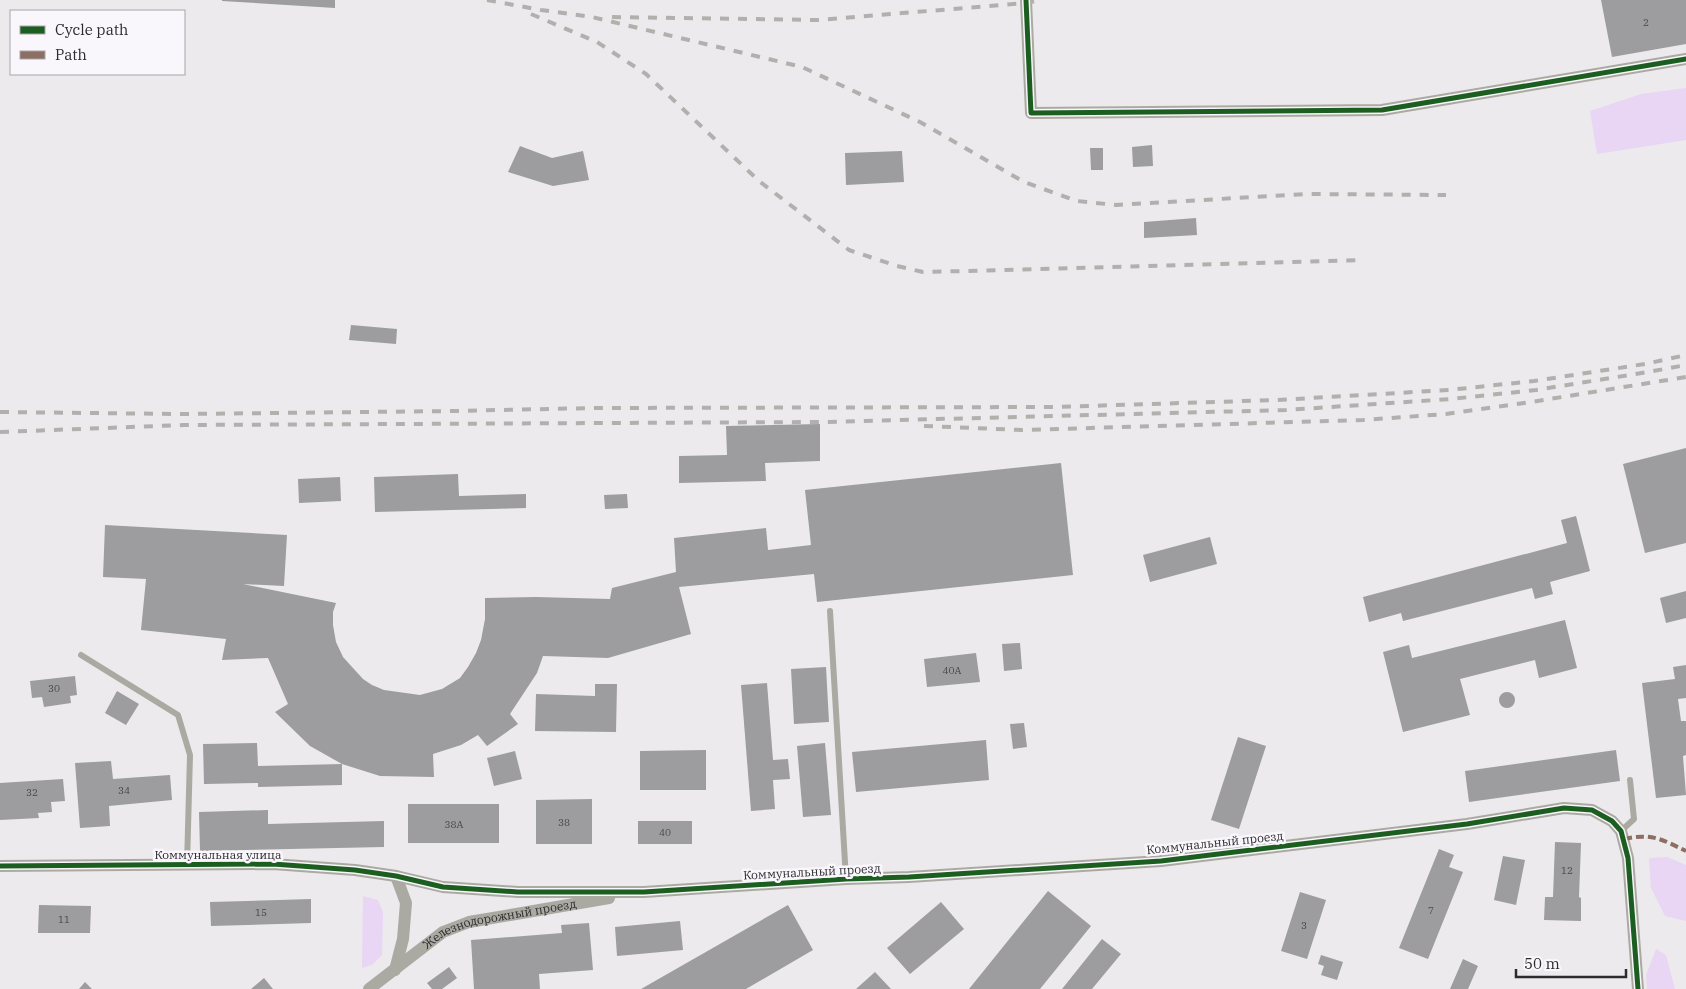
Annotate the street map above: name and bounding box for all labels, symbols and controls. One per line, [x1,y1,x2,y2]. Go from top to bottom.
legend [10,10,185,75]
house number: 2 [1643,16,1649,29]
text: Cycle path [55,20,128,39]
text: Path [55,45,87,64]
house number: 40А [943,664,962,677]
house number: 30 [48,682,60,695]
house number: 34 [118,784,130,797]
house number: 32 [26,786,38,799]
house number: 38 [558,816,570,829]
house number: 38А [445,818,464,831]
house number: 40 [659,826,671,839]
street label: Коммунальный проезд [1146,828,1284,857]
street label: Коммунальная улица [154,847,282,862]
street label: Коммунальный проезд [743,860,881,883]
house number: 12 [1561,864,1573,877]
street label: Железнодорожный проезд [420,896,577,952]
house number: 7 [1428,904,1434,917]
house number: 15 [255,906,267,919]
house number: 11 [58,913,70,926]
house number: 3 [1301,919,1307,932]
scale bar [1516,946,1626,978]
text: 50 m [1524,954,1560,973]

